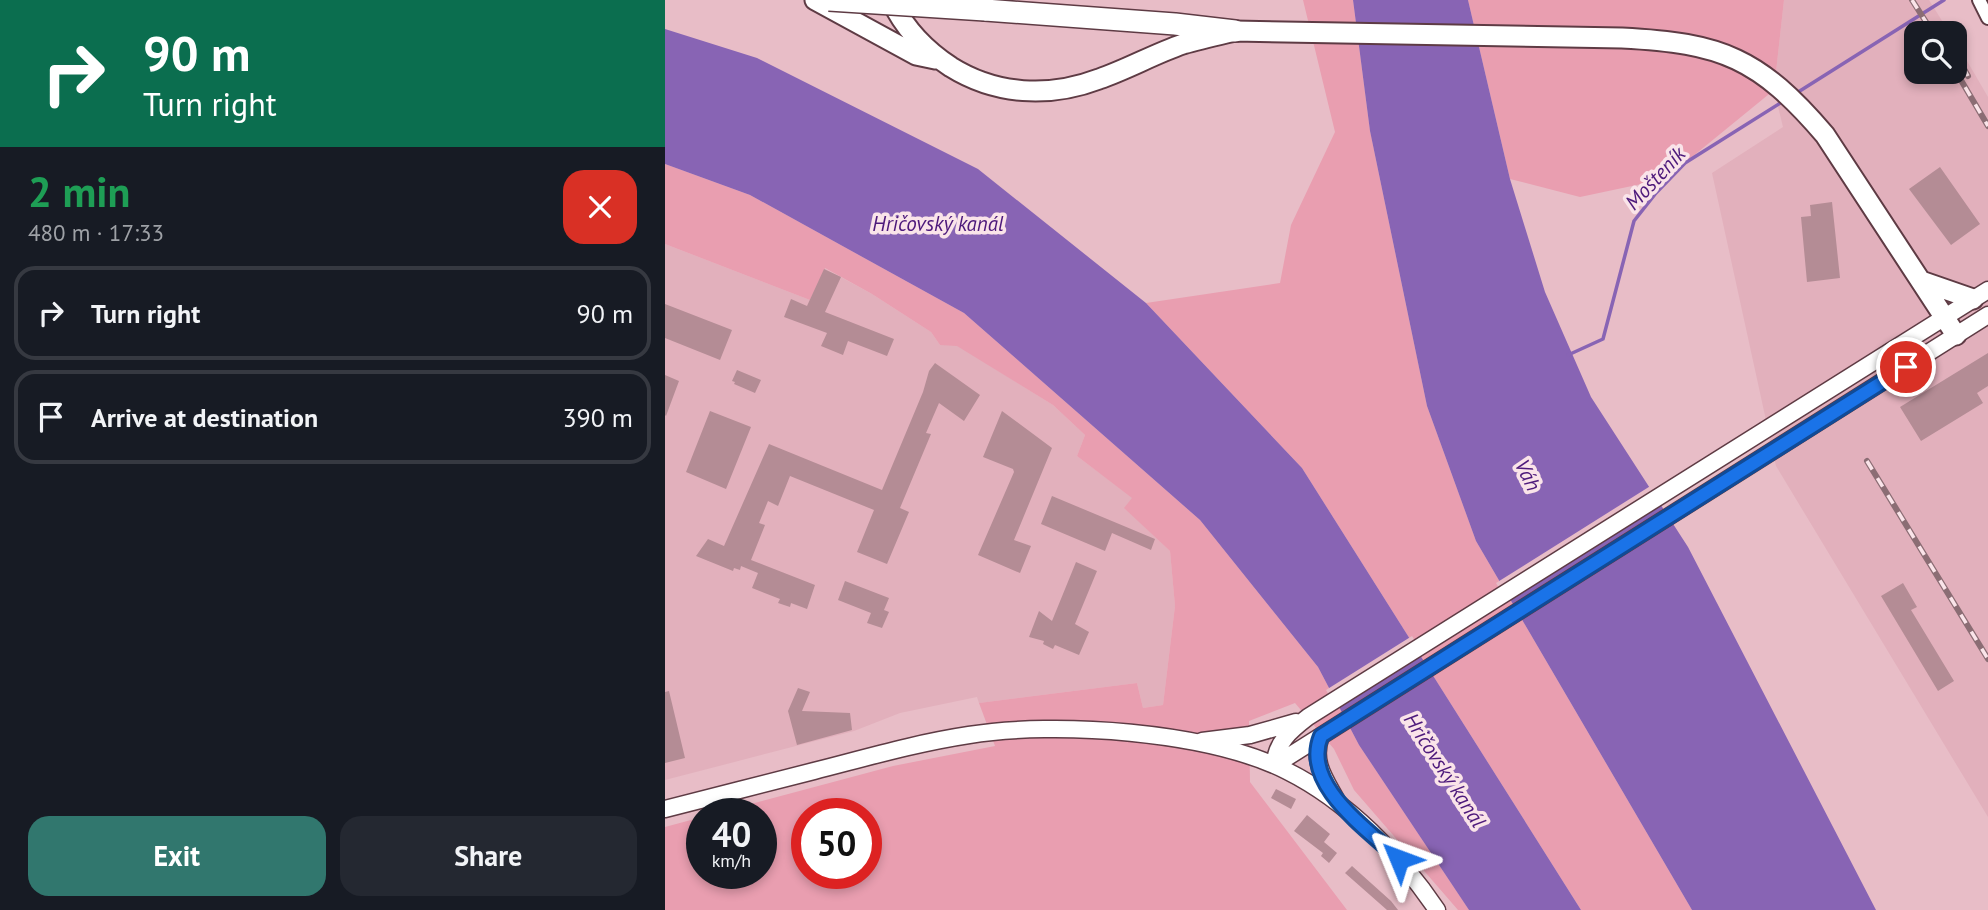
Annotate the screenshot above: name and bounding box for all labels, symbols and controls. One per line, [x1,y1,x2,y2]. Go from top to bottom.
text: 90 m [143,21,250,85]
map controls [1904,21,1967,84]
button: search [1904,21,1967,84]
icon: right [28,28,119,119]
text: Turn right [143,83,277,125]
water label: Mošteník [1619,140,1692,215]
text: 2 min [28,164,130,219]
button: close [563,170,637,244]
water label: Hričovský kanál [872,210,1004,237]
text: 480 m · 17:33 [28,218,164,247]
icon: right [32,294,70,332]
text: Turn right [91,297,200,330]
text: 90 m [577,297,633,330]
pin [1876,337,1936,397]
icon: arrive [1887,348,1925,386]
icon: arrive [32,398,70,436]
text: Arrive at destination [91,401,318,434]
text: 390 m [562,401,633,434]
water label: Váh [1509,455,1547,495]
water label: Hričovský kanál [1398,708,1492,833]
speed limit sign: 50 [791,798,882,889]
text: 40 [712,811,751,857]
button: Exit [28,816,326,896]
button: Share [340,816,637,896]
position arrow [1362,822,1436,896]
text: km/h [712,849,751,872]

